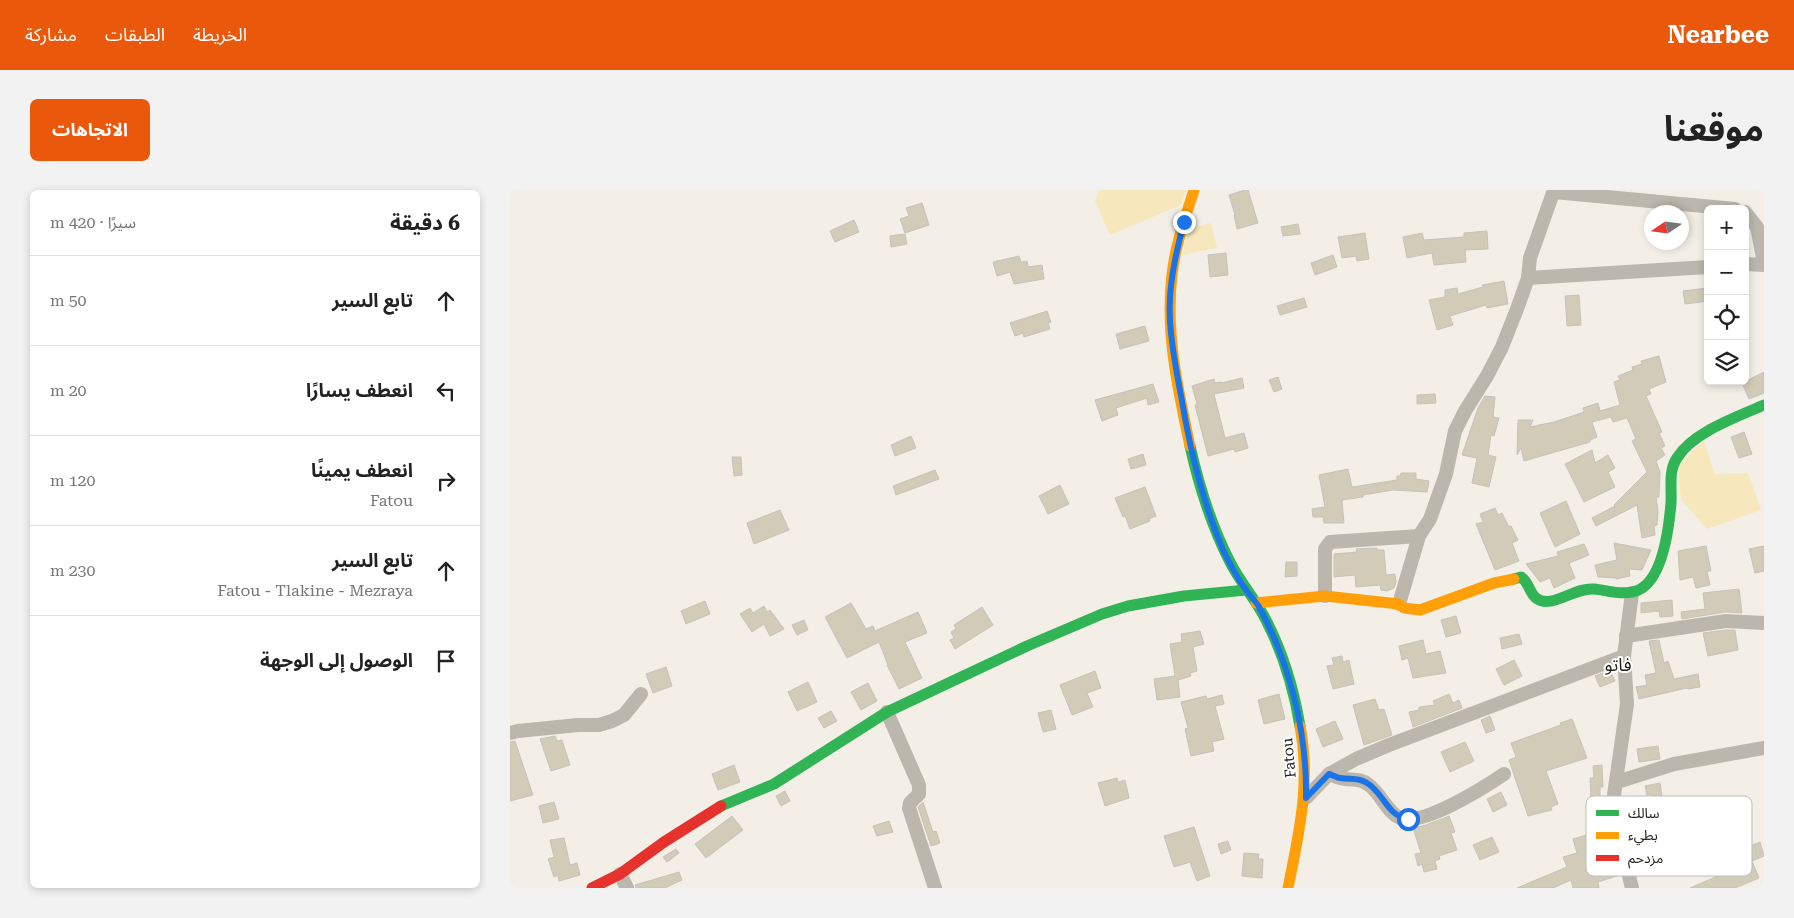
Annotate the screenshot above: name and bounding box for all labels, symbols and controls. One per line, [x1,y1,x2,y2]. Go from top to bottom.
text: Nearbee [1668,21,1769,49]
text: مشاركة [25,24,77,45]
text: الطبقات [105,24,165,45]
text: الخريطة [193,24,247,45]
button: الاتجاهات [30,99,150,161]
text: موقعنا [1664,109,1764,150]
north arrow [1644,205,1689,250]
map controls [1704,205,1749,385]
button: + [1704,205,1749,250]
text: 6 دقيقة [390,211,460,235]
route end [1173,211,1196,234]
text: سيرًا · 420 m [50,213,136,232]
button: − [1704,250,1749,295]
icon: ahead [432,287,460,315]
text: تابع السير [332,289,413,312]
text: 50 m [50,291,87,310]
button: locate [1704,295,1749,340]
button: layers [1704,340,1749,385]
icon: left [432,377,460,405]
text: انعطف يسارًا [306,379,413,402]
text: 20 m [50,381,87,400]
text: انعطف يمينًا [311,459,413,482]
icon: right [432,467,460,495]
text: 120 m [50,471,96,490]
text: Fatou [370,491,413,510]
text: تابع السير [332,549,413,572]
icon: ahead [432,557,460,585]
text: 230 m [50,561,96,580]
text: Fatou - Tlakine - Mezraya [217,581,413,600]
icon: arrive [432,647,460,675]
text: الوصول إلى الوجهة [260,649,413,672]
district label: فاتو [1604,654,1632,676]
street label: Fatou [1278,737,1300,779]
legend [1586,796,1752,876]
text: سالك [1628,805,1660,821]
route start [1397,808,1420,831]
text: بطيء [1628,827,1658,846]
text: مزدحم [1628,850,1663,869]

